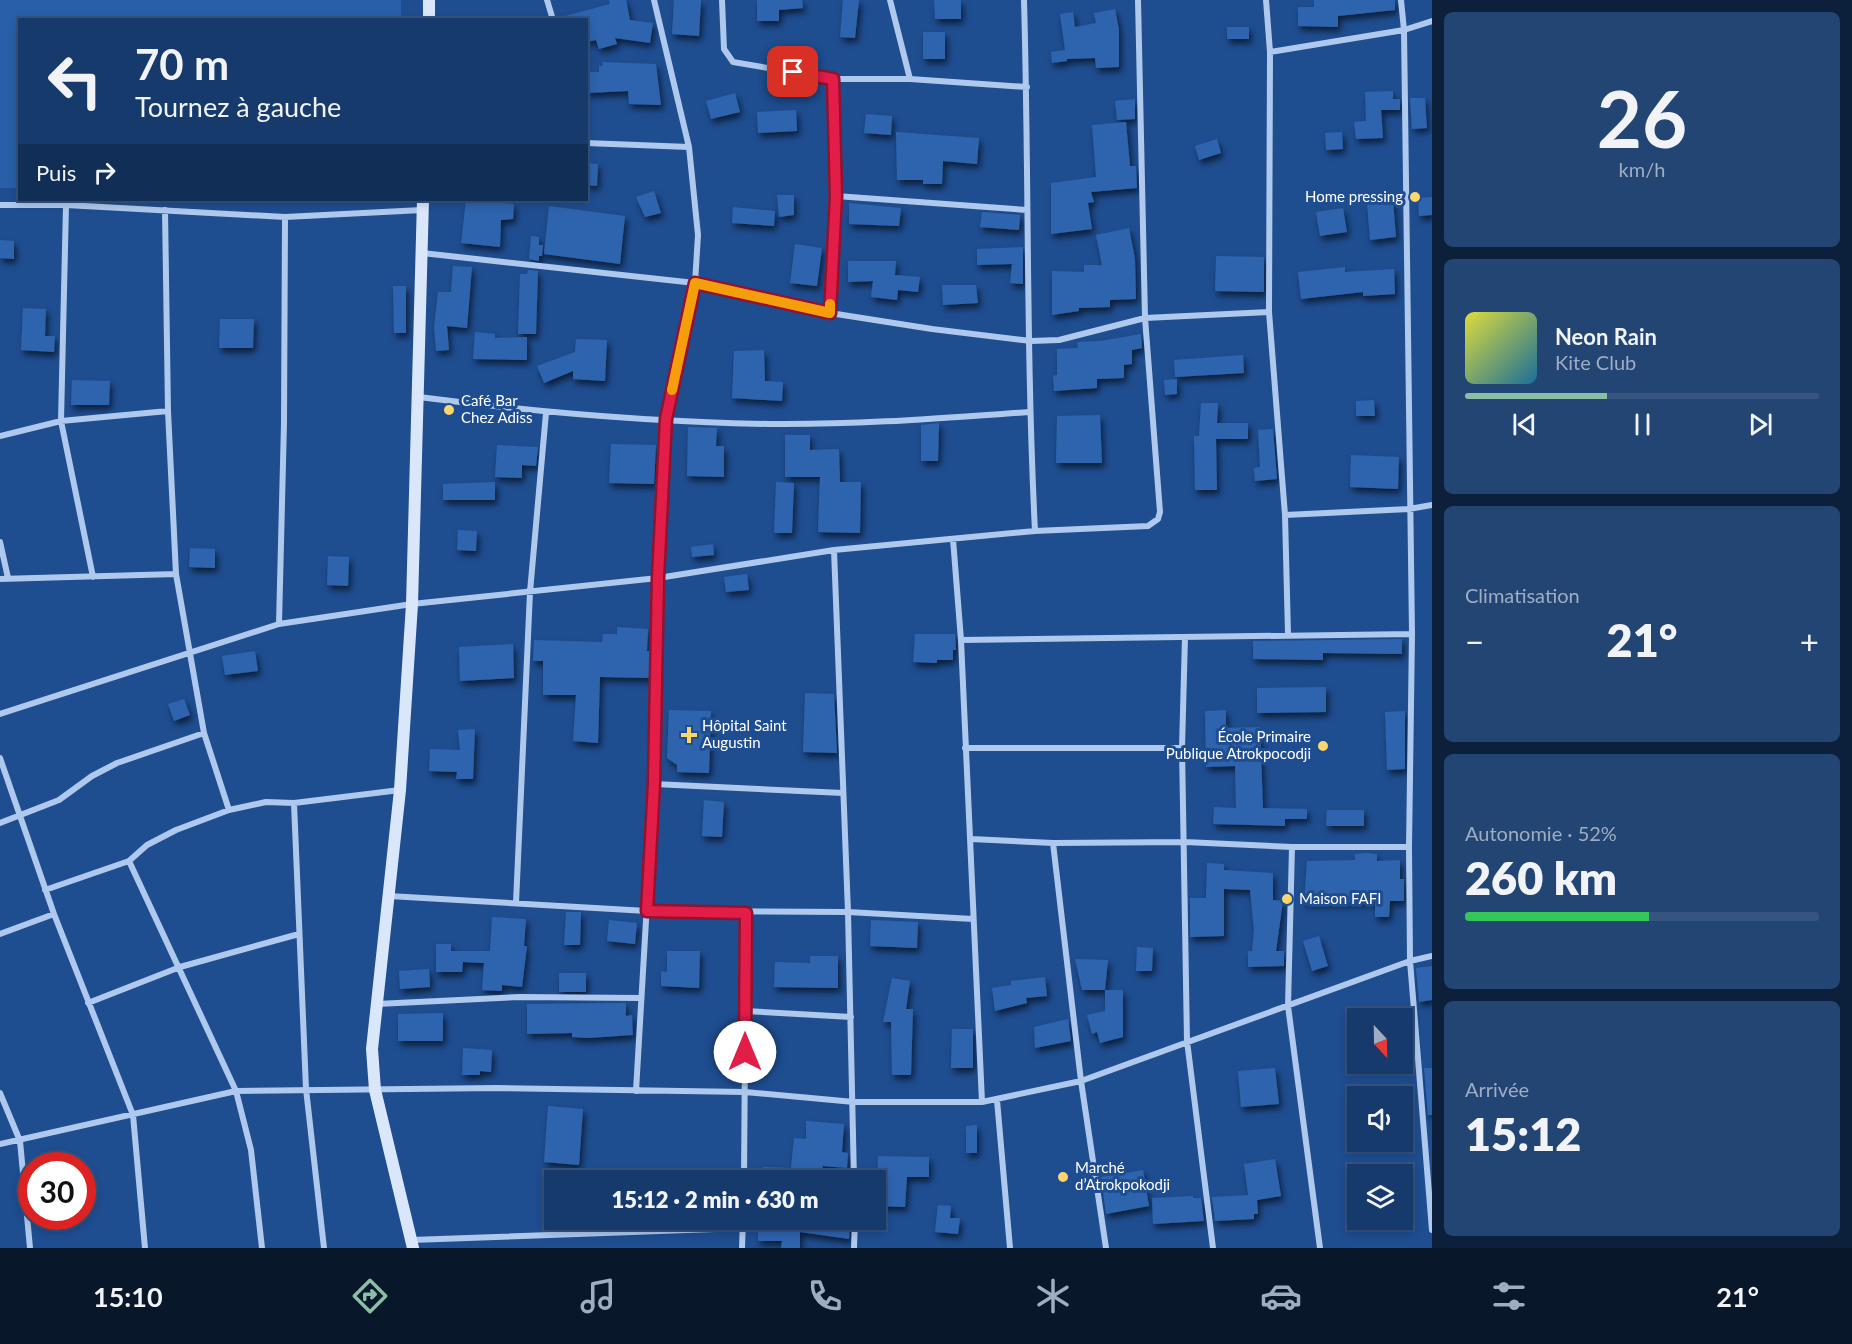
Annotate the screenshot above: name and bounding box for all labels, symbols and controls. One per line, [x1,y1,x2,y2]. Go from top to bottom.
text: 70 m [135,39,229,89]
icon: left [36,42,114,120]
pin [767,46,818,97]
icon: arrive [776,55,809,88]
text: 26 [1597,71,1687,165]
text: Tournez à gauche [135,90,341,123]
icon: right [88,156,121,189]
text: km/h [1619,157,1665,181]
text: Puis [36,159,76,186]
place label: Home pressing [1305,187,1403,205]
marker: Home pressing [1408,190,1422,204]
text: Neon Rain [1555,323,1657,350]
text: Kite Club [1555,350,1636,374]
place label: Café Bar Chez Adiss [461,391,532,426]
marker: Café Bar Chez Adiss [442,403,456,417]
icon: previous [1508,408,1541,441]
icon: pause [1626,408,1659,441]
icon: next [1744,408,1777,441]
text: Climatisation [1465,583,1580,607]
text: 21° [1607,613,1677,667]
text: − [1465,621,1484,661]
text: + [1800,621,1819,661]
place label: Hôpital Saint Augustin [702,716,787,751]
marker: Hôpital Saint Augustin [680,726,698,744]
place label: École Primaire Publique Atrokpocodji [1166,727,1311,762]
marker: École Primaire Publique Atrokpocodji [1316,739,1330,753]
text: Autonomie · 52% [1465,821,1617,845]
text: 260 km [1465,851,1617,905]
place label: Maison FAFI [1299,889,1381,907]
marker: Maison FAFI [1280,892,1294,906]
north arrow [1347,1008,1413,1074]
map controls [1347,1008,1413,1230]
position arrow [713,1020,777,1084]
text: Arrivée [1465,1077,1529,1101]
button: sound [1347,1086,1413,1152]
text: 15:12 [1465,1107,1581,1161]
speed limit sign: 30 [18,1152,96,1230]
place label: Marché d’Atrokpokodji [1075,1158,1170,1193]
button: layers [1347,1164,1413,1230]
marker: Marché d’Atrokpokodji [1056,1170,1070,1184]
text: 15:12 · 2 min · 630 m [612,1186,818,1213]
icon: directions [349,1275,391,1317]
icon: music [577,1275,619,1317]
icon: phone [804,1275,846,1317]
icon: climate [1032,1275,1074,1317]
icon: car [1260,1275,1302,1317]
icon: filters [1488,1275,1530,1317]
text: 15:10 [93,1280,163,1313]
text: 21° [1716,1280,1759,1313]

